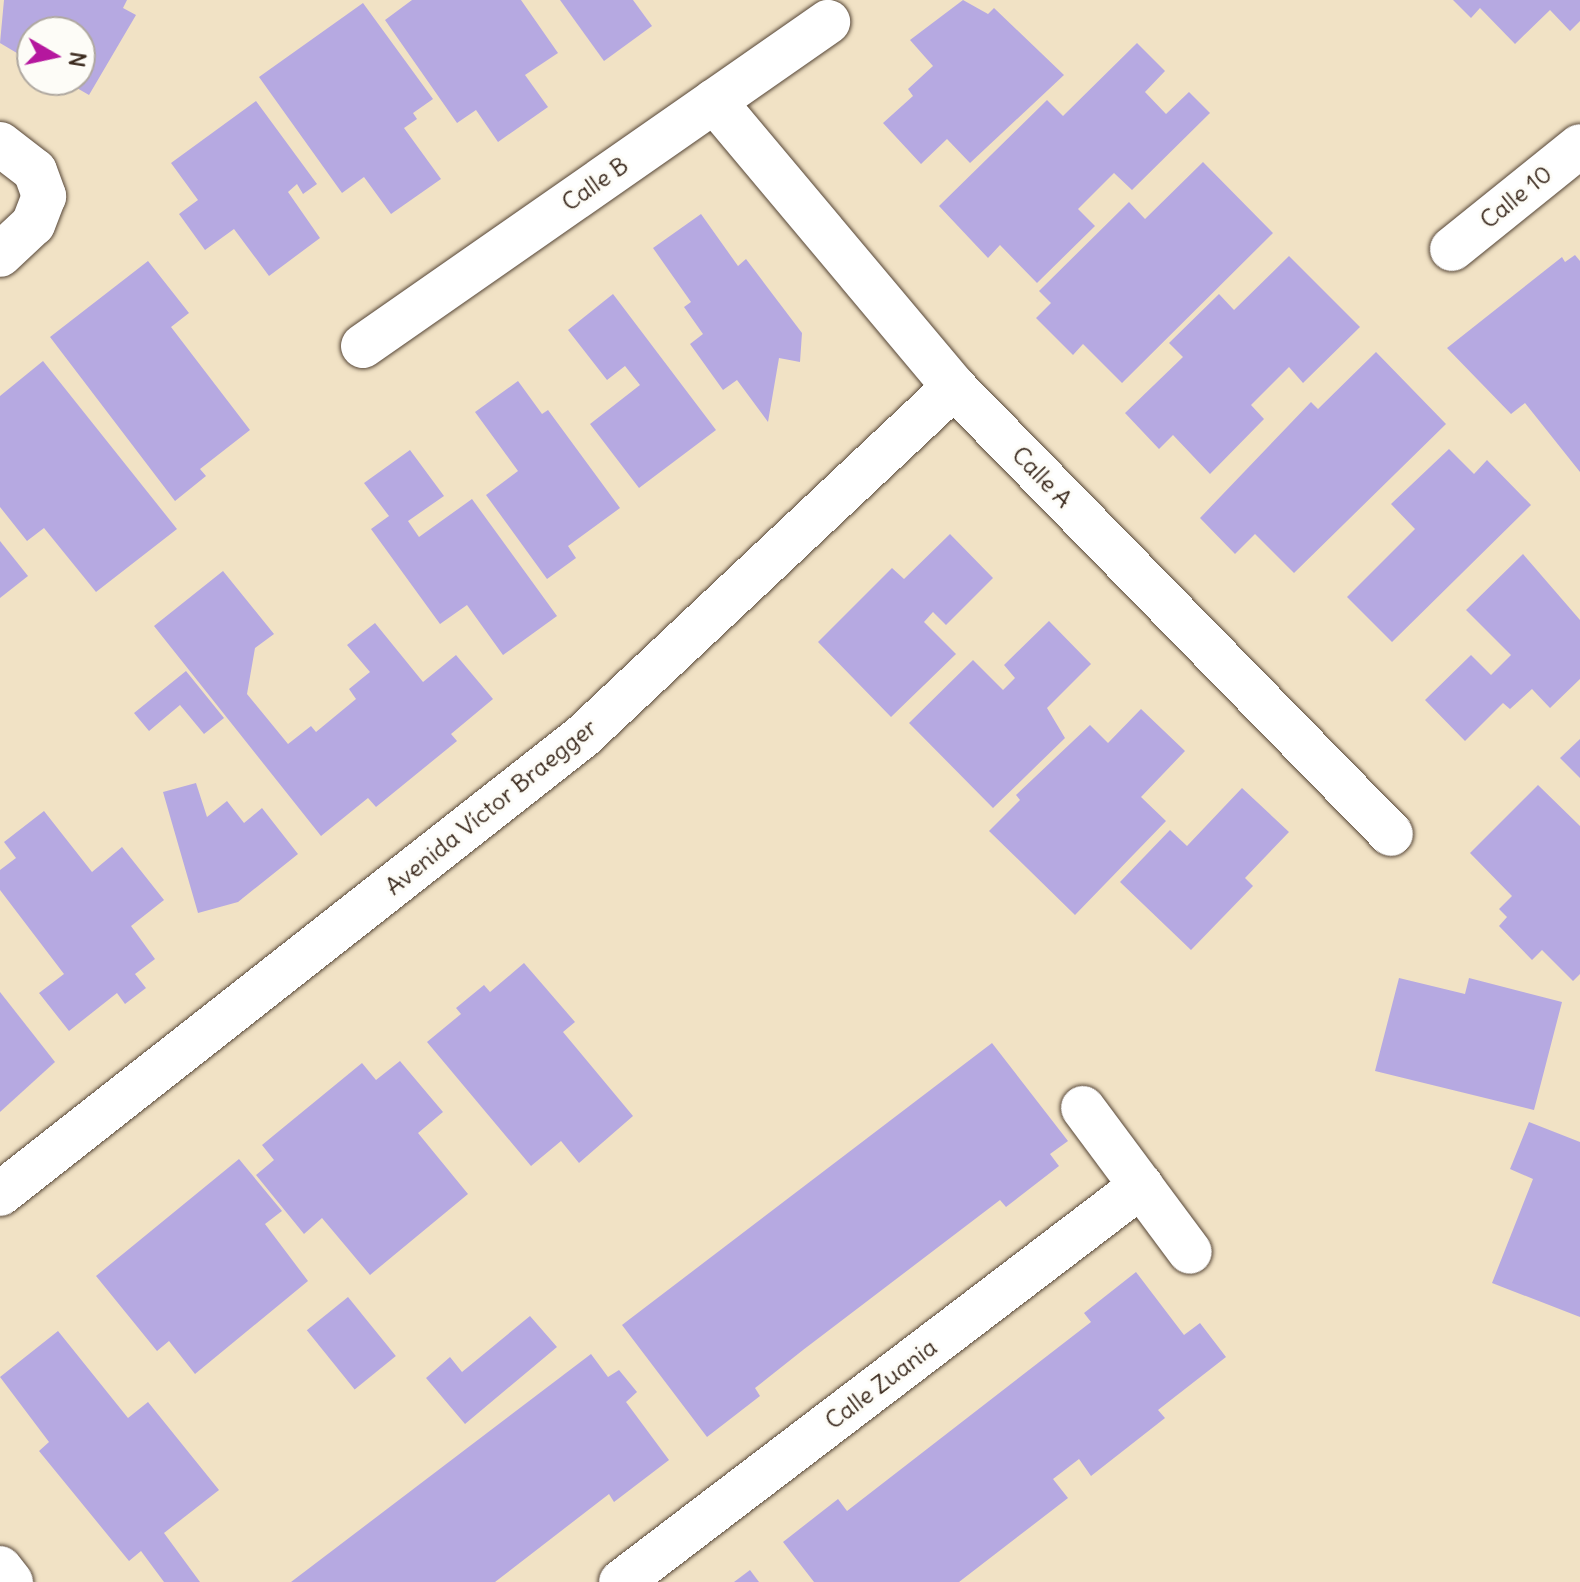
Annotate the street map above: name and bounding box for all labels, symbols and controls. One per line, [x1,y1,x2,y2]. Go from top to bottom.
north arrow [16,16,96,96]
text: N [63,50,93,69]
street label: Calle B [556,151,634,217]
street label: Calle 10 [1474,159,1558,235]
street label: Calle A [1006,440,1078,514]
street label: Avenida Víctor Braegger [380,713,602,901]
street label: Calle Zuania [819,1333,943,1435]

